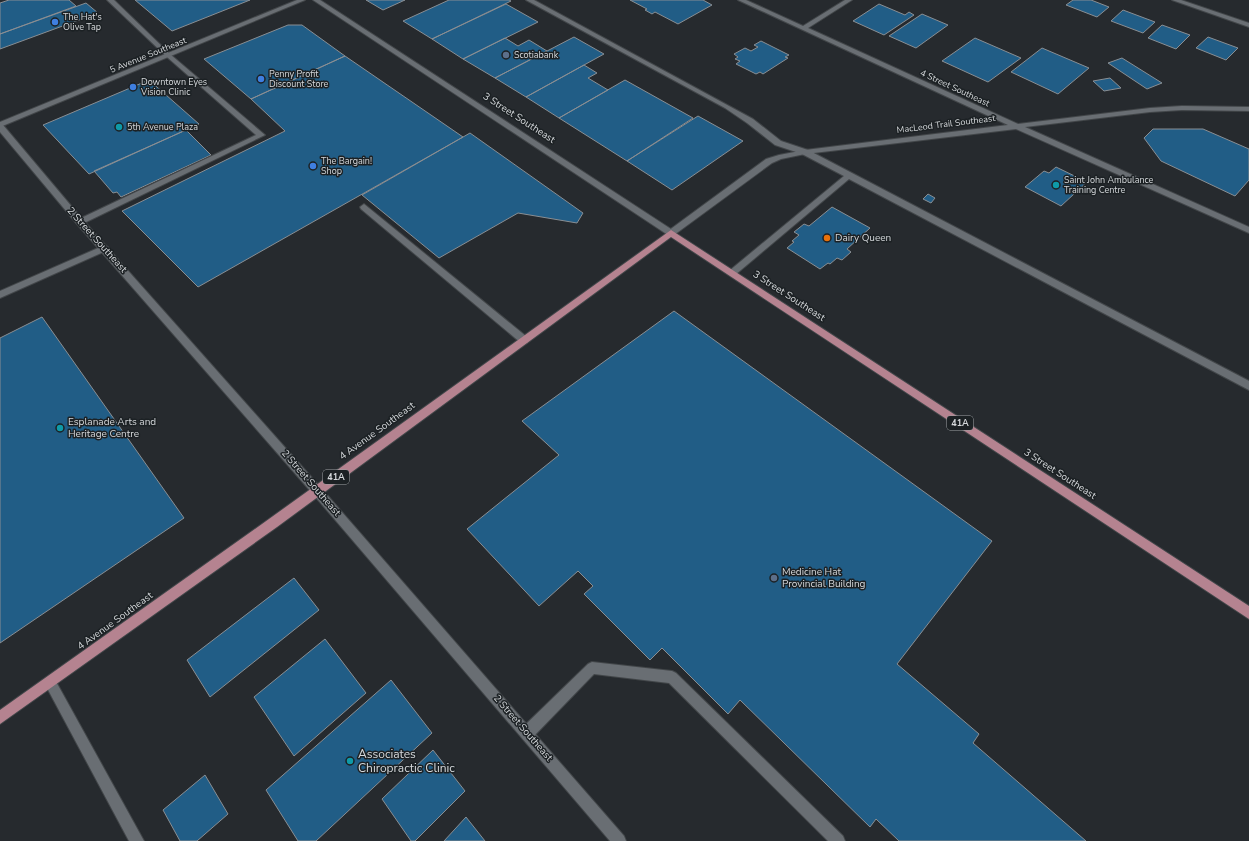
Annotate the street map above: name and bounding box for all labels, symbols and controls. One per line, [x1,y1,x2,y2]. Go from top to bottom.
place label: The Hat's Olive Tap [63,11,102,33]
marker: The Hat's Olive Tap [50,17,60,27]
street label: 5 Avenue Southeast [108,34,189,76]
place label: Scotiabank [514,49,559,61]
marker: Scotiabank [501,50,511,60]
street label: 4 Street Southeast [918,67,992,110]
place label: Penny Profit Discount Store [269,68,329,90]
marker: Penny Profit Discount Store [256,74,266,84]
place label: Downtown Eyes Vision Clinic [140,76,207,98]
marker: Downtown Eyes Vision Clinic [128,82,138,92]
street label: 3 Street Southeast [480,89,558,147]
street label: MacLeod Trail Southeast [896,112,997,136]
place label: 5th Avenue Plaza [127,121,198,133]
marker: 5th Avenue Plaza [114,122,124,132]
place label: The Bargain! Shop [321,155,372,177]
marker: The Bargain! Shop [308,161,318,171]
place label: Saint John Ambulance Training Centre [1064,174,1154,196]
marker: Saint John Ambulance Training Centre [1051,180,1061,190]
street label: 2 Street Southeast [64,204,131,276]
place label: Dairy Queen [835,231,891,245]
marker: Dairy Queen [822,233,832,243]
street label: 3 Street Southeast [750,267,828,325]
street label: 4 Avenue Southeast [336,398,418,463]
place label: Esplanade Arts and Heritage Centre [68,415,156,441]
road number: 41A [947,416,973,430]
marker: Esplanade Arts and Heritage Centre [55,423,65,433]
street label: 3 Street Southeast [1021,445,1099,503]
street label: 2 Street Southeast [278,447,344,520]
road number: 41A [323,470,349,484]
place label: Medicine Hat Provincial Building [782,565,866,591]
marker: Medicine Hat Provincial Building [769,573,779,583]
street label: 4 Avenue Southeast [74,588,156,653]
street label: 2 Street Southeast [490,692,556,765]
place label: Associates Chiropractic Clinic [358,746,455,776]
marker: Associates Chiropractic Clinic [345,756,355,766]

